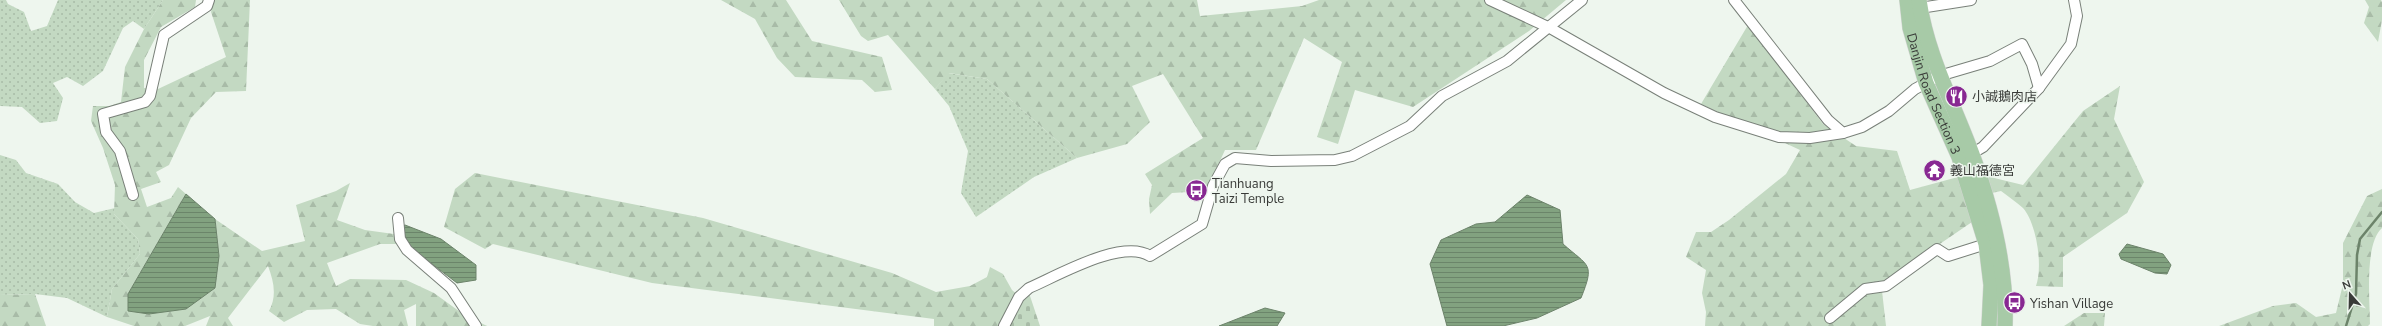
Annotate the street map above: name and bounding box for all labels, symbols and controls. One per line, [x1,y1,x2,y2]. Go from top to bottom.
street label: Danjin Road Section 3 [1902,31,1965,157]
restaurant icon: 小誠鵝肉店 [1943,83,1969,109]
place label: 小誠鵝肉店 [1972,88,2037,106]
temple icon: 義山福德宮 [1922,157,1948,183]
place label: 義山福德宮 [1950,162,2015,180]
place label: Tianhuang Taizi Temple [1212,175,1284,208]
bus stop icon: Tianhuang Taizi Temple [1184,177,1210,203]
north arrow [2330,274,2370,314]
text: N [2340,277,2353,294]
bus stop icon: Yishan Village [2001,290,2027,316]
place label: Yishan Village [2029,295,2113,313]

